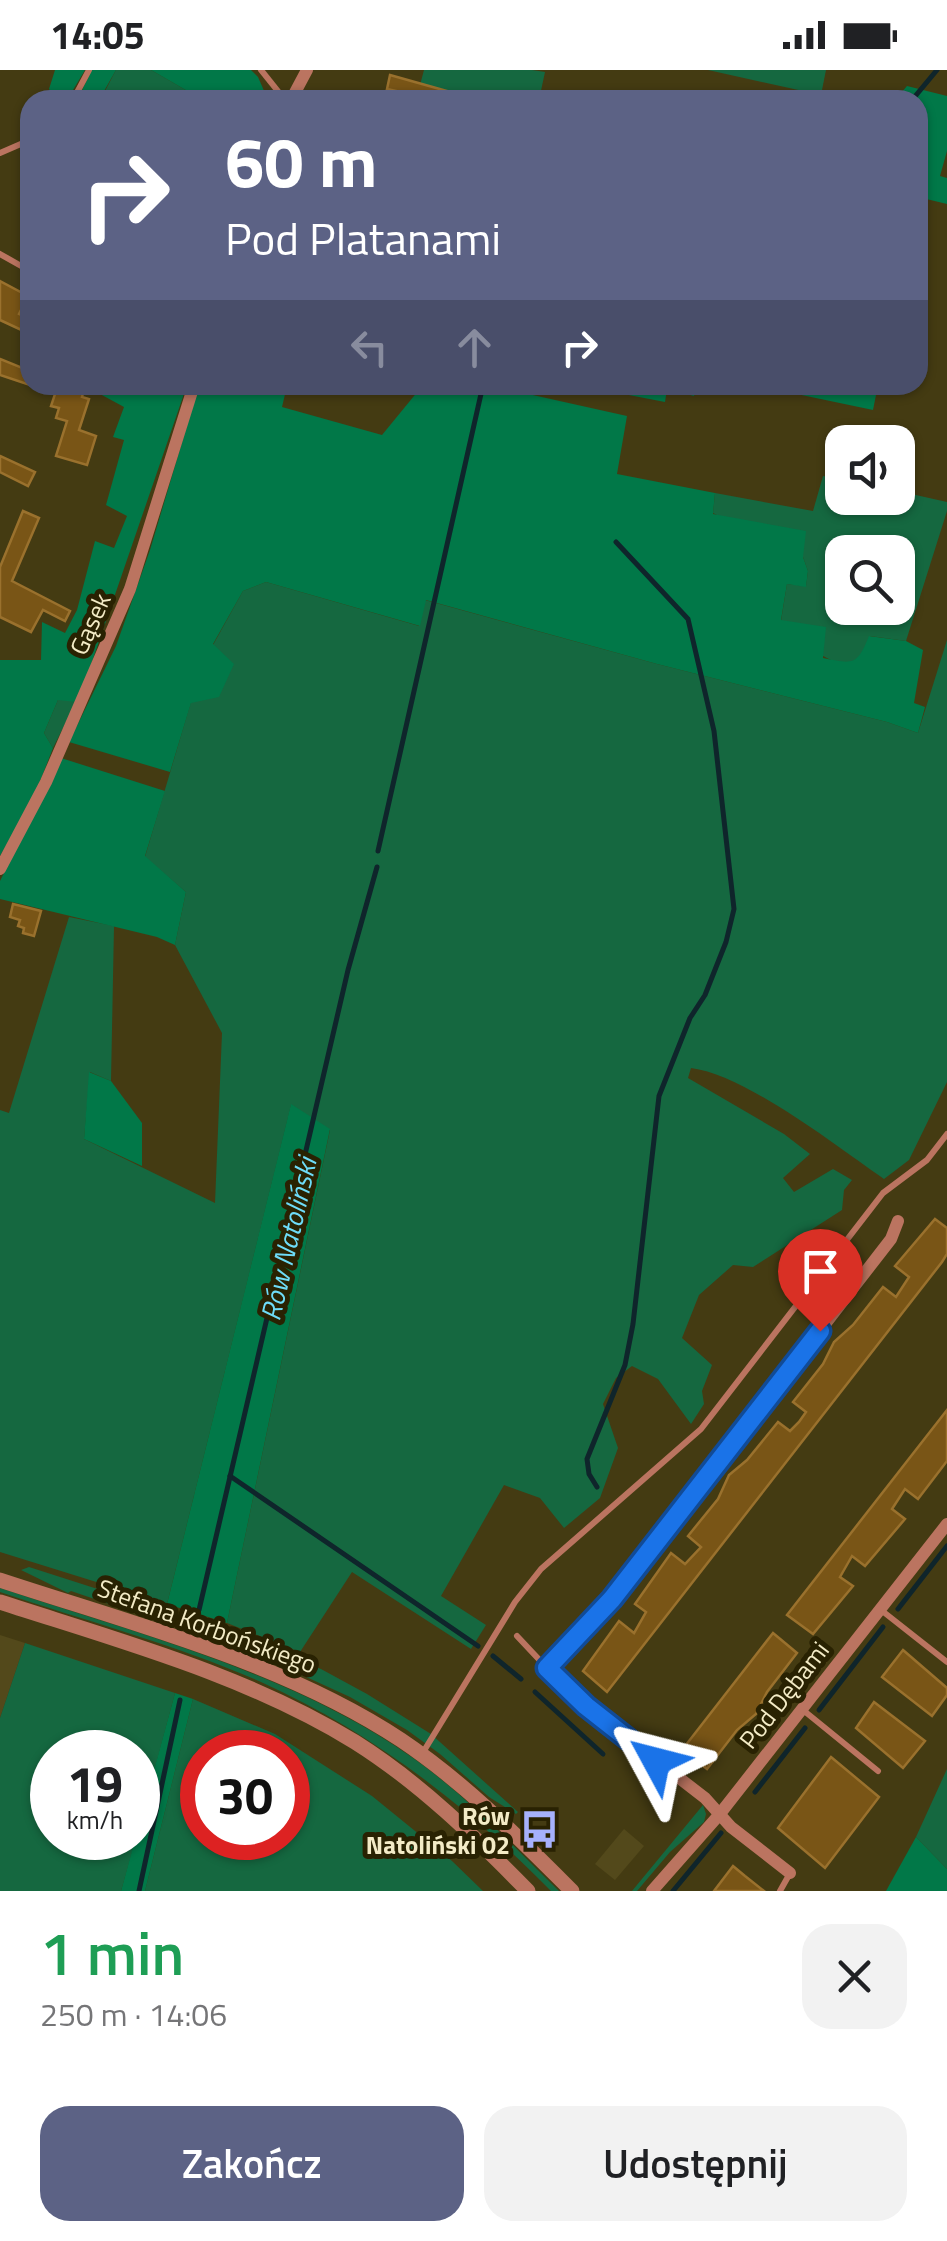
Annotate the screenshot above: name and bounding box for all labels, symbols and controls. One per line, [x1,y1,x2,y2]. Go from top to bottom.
text: 14:05 [50,6,145,64]
text: 60 m [225,108,378,214]
icon: right [60,130,190,260]
text: Pod Platanami [225,204,501,272]
icon: left [342,320,397,375]
icon: ahead [447,320,502,375]
icon: right [552,320,607,375]
map controls [825,425,915,625]
button: sound [825,425,915,515]
button: search [825,535,915,625]
street label: Gąsek [60,587,120,661]
water label: Rów Natoliński [248,1150,328,1325]
pin [778,1229,863,1332]
icon: arrive [793,1244,848,1299]
street label: Stefana Korbońskiego [92,1569,322,1683]
street label: Pod Dębami [730,1633,838,1757]
position arrow [604,1709,708,1813]
speed limit sign: 30 [180,1730,310,1860]
text: 19 [67,1745,123,1821]
place label: Rów Natoliński 02 [366,1797,510,1864]
text: km/h [67,1801,123,1839]
bus stop icon: Rów Natoliński 02 [519,1809,561,1851]
text: 1 min [40,1907,184,1998]
button: close [802,1924,907,2029]
text: 250 m · 14:06 [40,1990,227,2038]
button: Zakończ [40,2106,464,2221]
button: Udostępnij [484,2106,907,2221]

